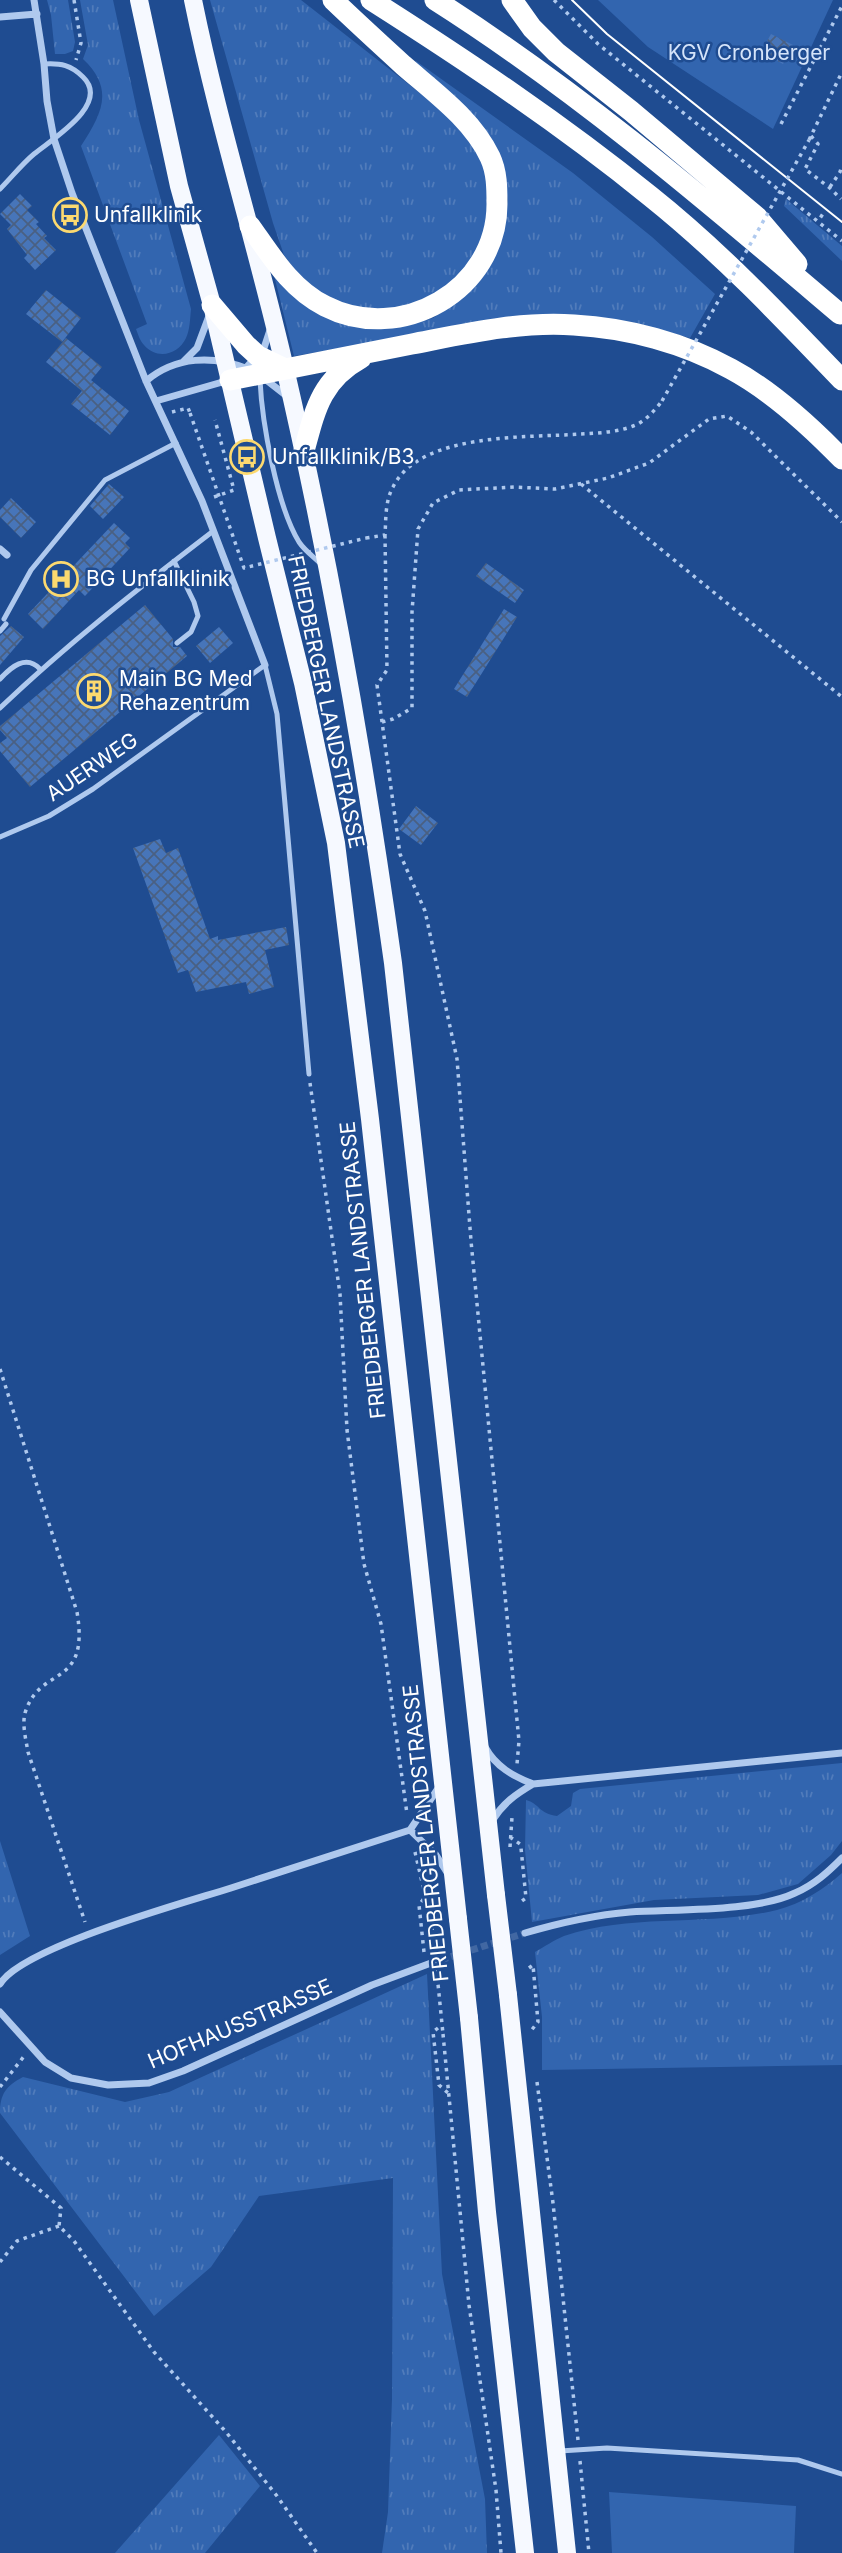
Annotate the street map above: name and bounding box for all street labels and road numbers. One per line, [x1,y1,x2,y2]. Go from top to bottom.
street label: FRIEDBERGER LANDSTRASSE [283,553,370,851]
street label: AUERWEG [41,727,142,806]
street label: FRIEDBERGER LANDSTRASSE [334,1120,391,1420]
street label: FRIEDBERGER LANDSTRASSE [397,1683,454,1983]
street label: HOFHAUSSTRASSE [144,1973,336,2074]

